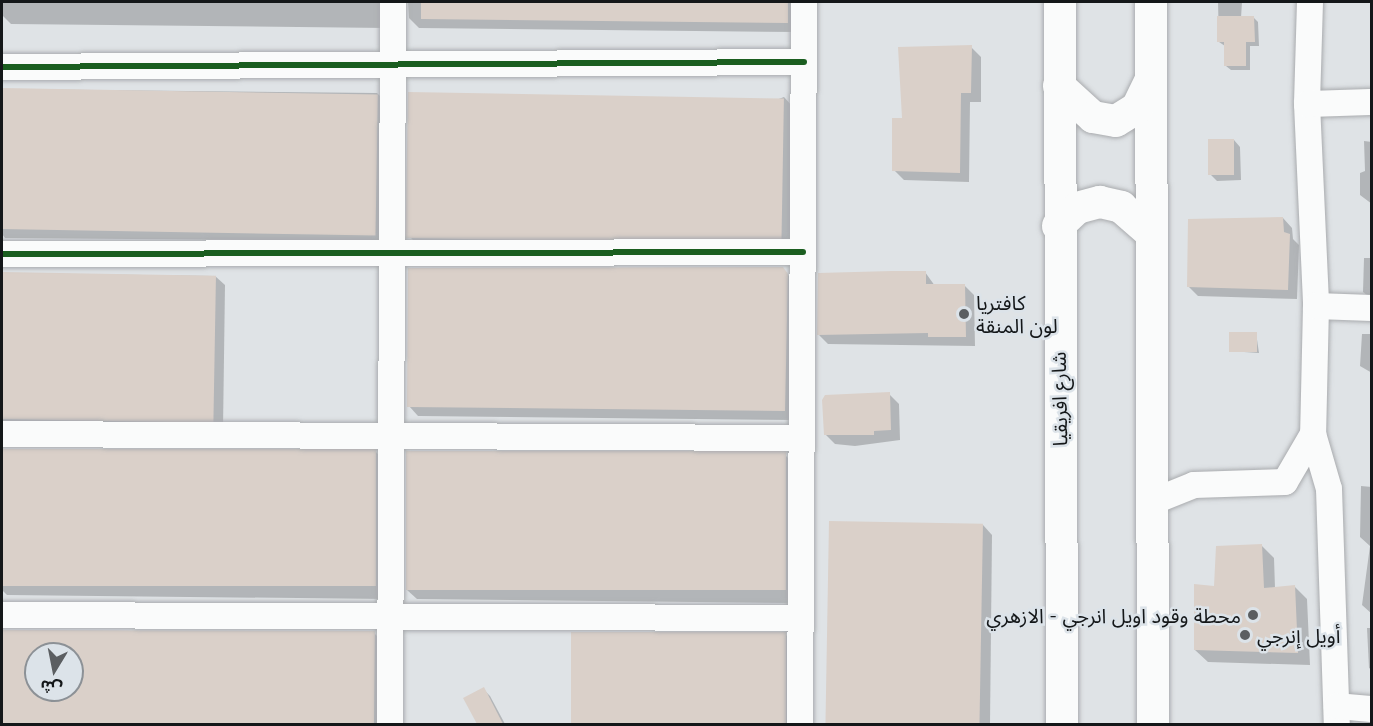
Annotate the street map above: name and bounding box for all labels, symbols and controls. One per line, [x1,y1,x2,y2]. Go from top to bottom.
place label: كافتريا لون المنقة [976,290,1058,337]
marker: كافتريا لون المنقة [957,307,971,321]
street label: شارع افريقيا [1046,351,1072,447]
place label: محطة وقود اويل انرجي - الازهري [986,603,1241,627]
marker: محطة وقود اويل انرجي - الازهري [1246,608,1260,622]
place label: أويل إنرجي [1257,623,1340,647]
marker: أويل إنرجي [1238,628,1252,642]
north arrow [24,642,84,702]
text: ش [39,676,64,700]

